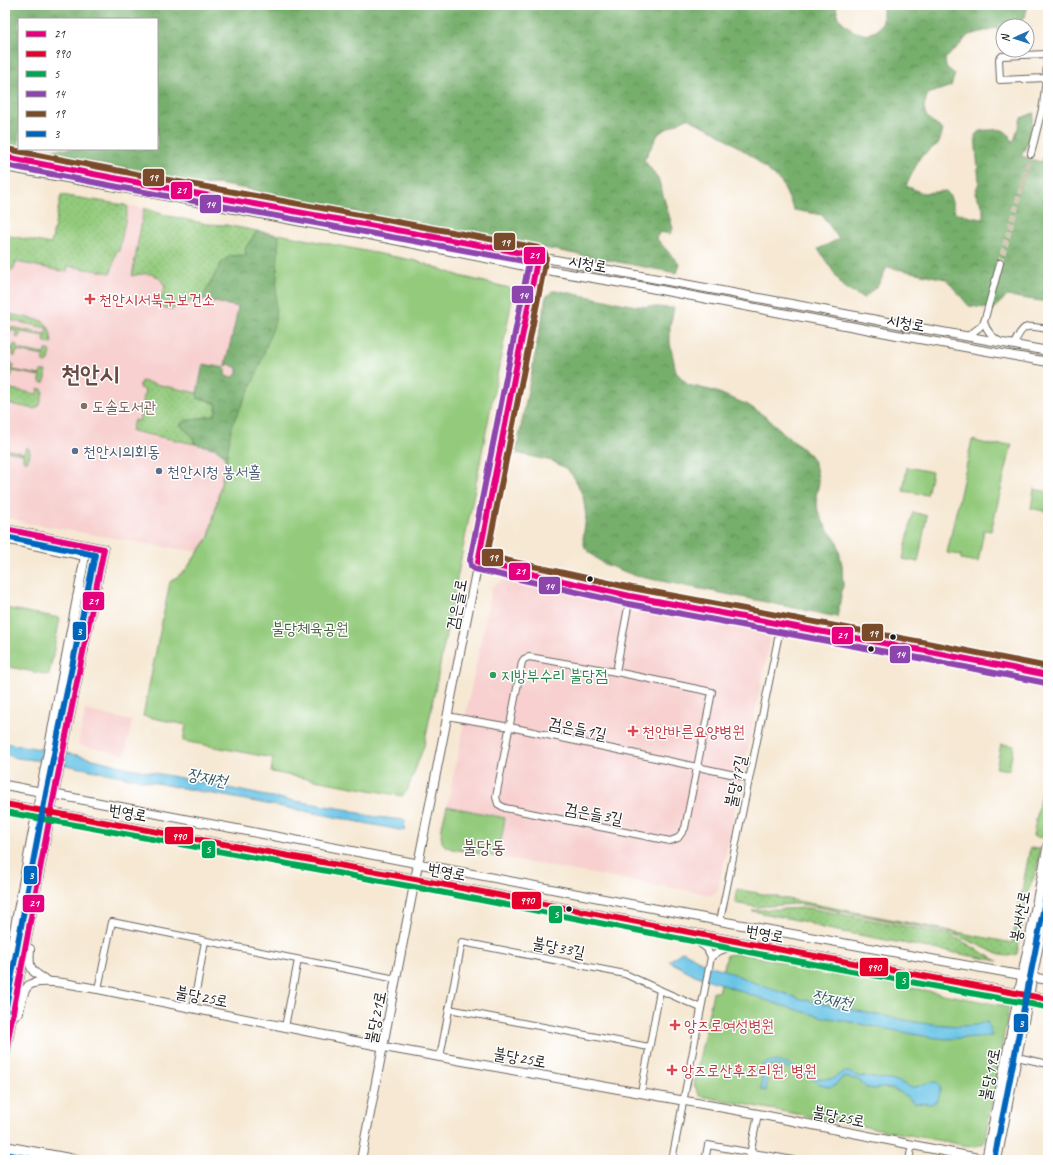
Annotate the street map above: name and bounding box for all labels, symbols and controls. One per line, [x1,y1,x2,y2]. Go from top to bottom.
legend [18,18,158,150]
north arrow [995,18,1035,58]
text: 21 [54,26,65,42]
text: N [998,33,1012,42]
text: 990 [54,46,72,62]
text: 5 [54,66,60,82]
text: 14 [54,86,66,102]
text: 19 [54,106,66,122]
text: 3 [54,126,61,142]
line badge: 19 [142,168,165,187]
text: 19 [148,170,159,184]
line badge: 21 [170,181,193,200]
text: 21 [176,183,187,197]
line badge: 14 [199,194,222,214]
text: 14 [205,197,217,211]
line badge: 19 [493,232,516,251]
text: 19 [500,235,511,249]
line badge: 21 [523,246,546,265]
text: 21 [529,248,540,262]
street label: 시청로 [567,251,609,277]
line badge: 14 [511,285,534,304]
text: 14 [518,288,530,302]
place label: 천안시서북구보건소 [99,290,215,310]
marker: 천안시서북구보건소 [84,293,96,305]
street label: 시청로 [885,310,927,336]
district label: 천안시 [61,359,119,389]
place label: 도솔도서관 [92,397,157,417]
marker: 도솔도서관 [79,401,89,411]
place label: 천안시의회동 [83,442,160,462]
marker: 천안시의회동 [70,446,80,456]
place label: 천안시청 봉서홀 [167,462,261,482]
marker: 천안시청 봉서홀 [154,466,164,476]
line badge: 19 [481,548,504,567]
text: 19 [488,550,499,564]
line badge: 21 [508,562,531,581]
text: 21 [515,564,526,578]
unlabelled marker [585,574,595,584]
line badge: 14 [538,576,561,595]
street label: 검은들로 [442,577,472,631]
text: 14 [544,579,556,593]
line badge: 21 [82,591,105,611]
text: 21 [88,594,99,608]
park label: 불당체육공원 [271,619,349,639]
line badge: 3 [72,621,87,641]
line badge: 19 [861,623,884,642]
text: 3 [77,624,83,638]
line badge: 21 [831,626,854,645]
text: 19 [868,626,879,640]
text: 21 [837,628,848,642]
unlabelled marker [888,632,898,642]
unlabelled marker [866,644,876,654]
line badge: 14 [889,645,911,664]
text: 14 [895,647,907,661]
place label: 지방부수리 불당점 [501,666,608,686]
marker: 지방부수리 불당점 [488,670,498,680]
street label: 검은들1길 [547,713,609,745]
place label: 천안바른요양병원 [642,722,745,742]
marker: 천안바른요양병원 [627,725,639,737]
street label: 불당17길 [721,753,751,809]
water label: 장재천 [185,763,231,792]
street label: 검은들3길 [563,799,625,829]
street label: 번영로 [107,800,149,826]
line badge: 990 [164,826,194,845]
text: 990 [172,829,187,843]
district label: 불당동 [462,836,506,858]
line badge: 5 [201,840,216,859]
text: 5 [206,842,212,856]
street label: 번영로 [426,858,468,885]
line badge: 3 [23,865,38,885]
text: 3 [29,868,35,882]
street label: 봉서산로 [1005,889,1035,943]
line badge: 990 [511,891,542,910]
text: 990 [520,893,535,907]
line badge: 21 [22,894,45,913]
text: 21 [29,896,40,910]
unlabelled marker [564,904,574,914]
line badge: 5 [548,905,563,924]
text: 5 [554,907,560,921]
street label: 번영로 [744,920,786,947]
street label: 불당33길 [531,933,587,963]
line badge: 990 [859,957,889,977]
text: 990 [867,960,882,974]
line badge: 5 [895,971,910,990]
text: 5 [901,973,907,987]
street label: 불당25로 [174,982,230,1012]
water label: 장재천 [810,985,857,1015]
street label: 불당21로 [361,989,391,1045]
line badge: 3 [1013,1013,1029,1033]
place label: 앙즈로여성병원 [684,1016,774,1036]
text: 3 [1019,1016,1025,1030]
marker: 앙즈로여성병원 [669,1019,681,1031]
street label: 불당25로 [492,1044,548,1072]
street label: 불당19로 [975,1046,1005,1102]
place label: 앙즈로산후조리원, 병원 [681,1061,817,1081]
marker: 앙즈로산후조리원, 병원 [666,1064,678,1076]
street label: 불당25로 [811,1102,867,1132]

